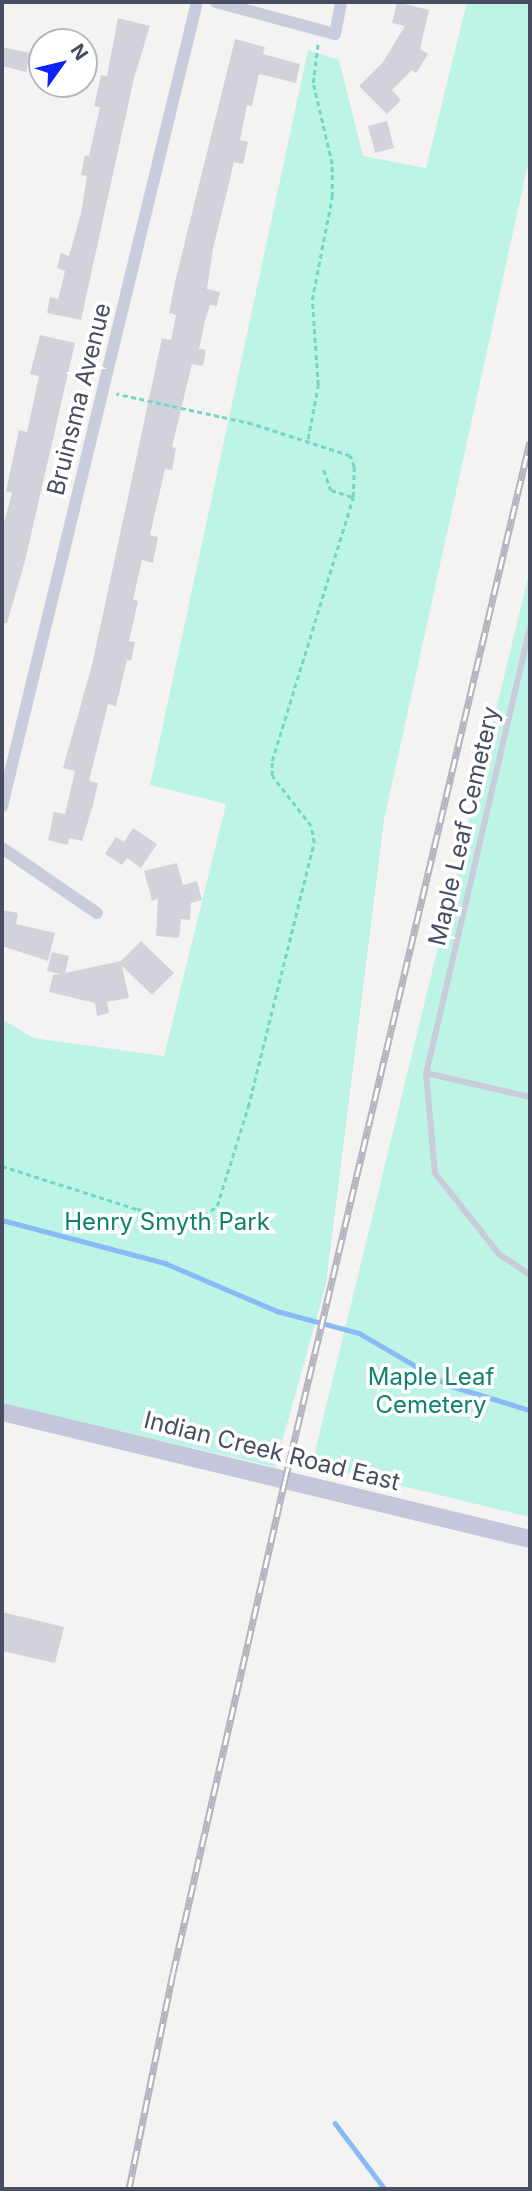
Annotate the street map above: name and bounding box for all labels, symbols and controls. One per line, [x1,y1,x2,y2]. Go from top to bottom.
north arrow [28,28,98,98]
text: N [66,40,93,65]
street label: Bruinsma Avenue [41,300,117,498]
street label: Maple Leaf Cemetery [422,704,506,948]
park label: Henry Smyth Park [64,1208,270,1236]
park label: Maple Leaf Cemetery [368,1363,494,1419]
street label: Indian Creek Road East [141,1405,403,1497]

